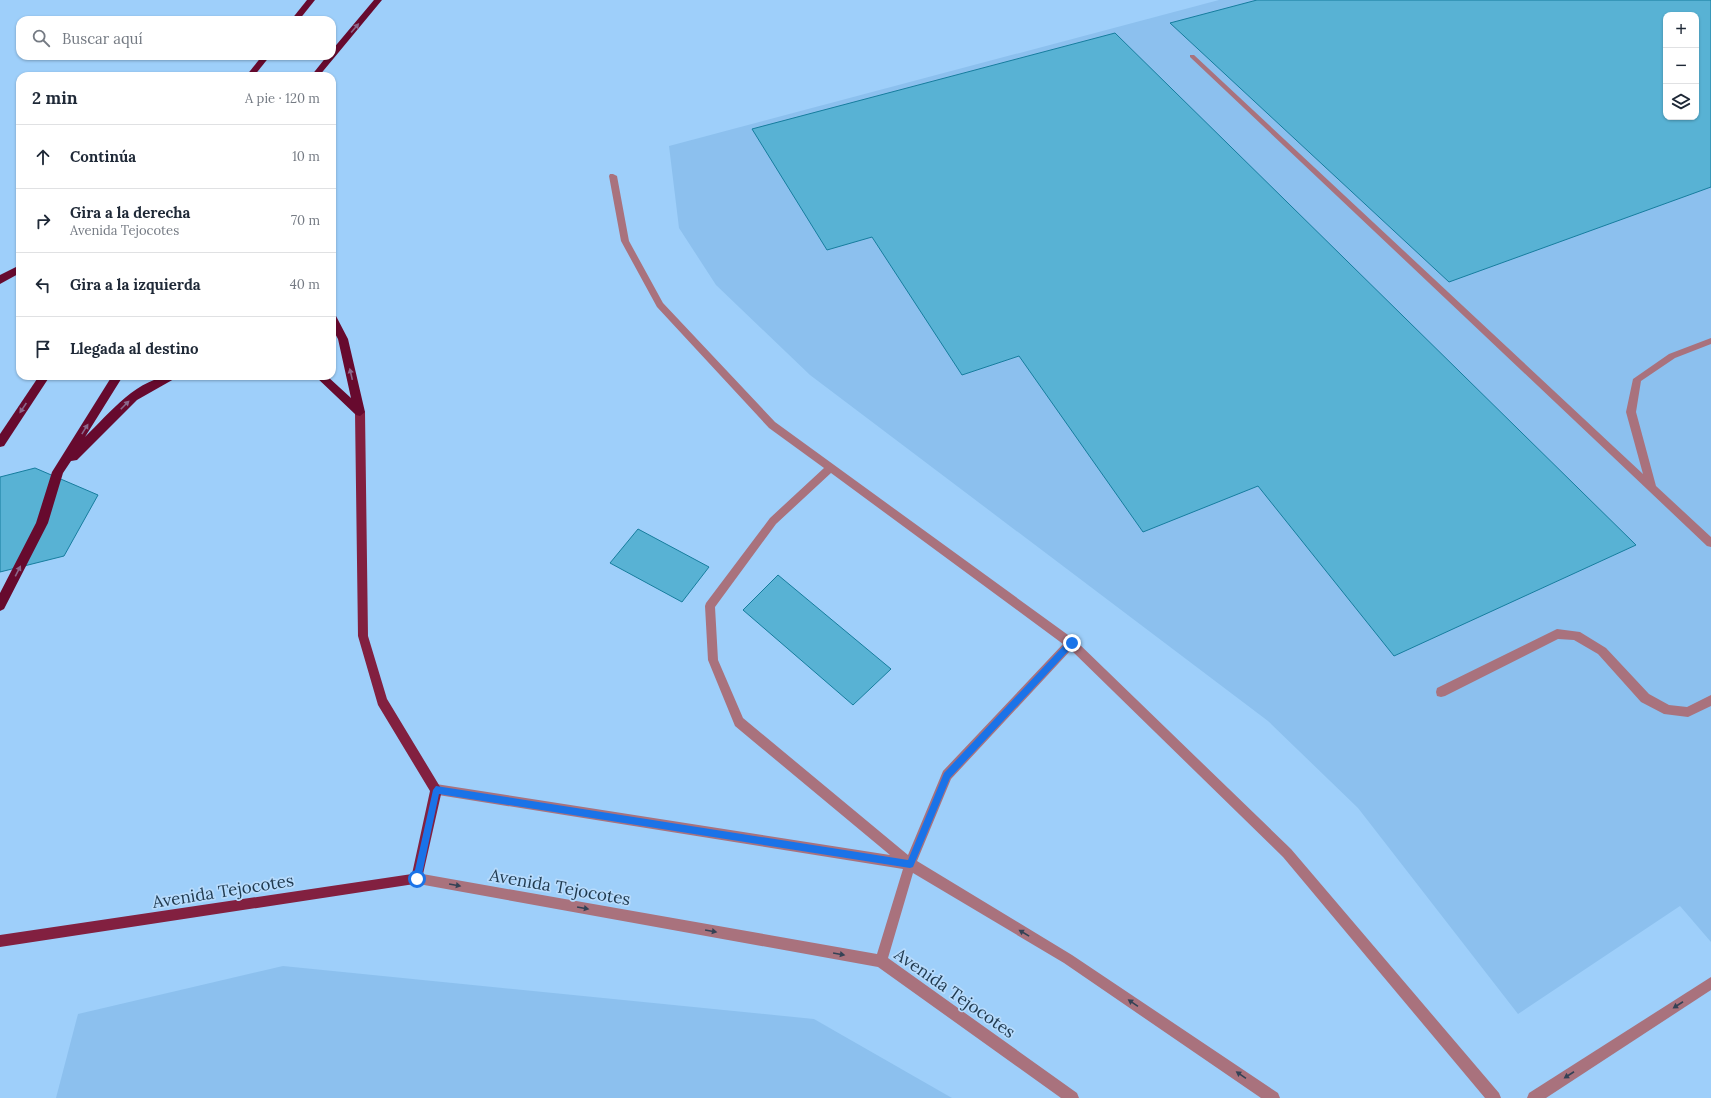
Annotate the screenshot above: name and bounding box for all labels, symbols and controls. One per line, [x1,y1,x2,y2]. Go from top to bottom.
map controls [1663,12,1699,120]
button: + [1663,12,1699,48]
search box [16,16,336,60]
one-way arrow [351,22,360,33]
icon: search [30,27,52,49]
text: Buscar aquí [62,29,143,48]
button: − [1663,48,1699,84]
button: layers [1663,84,1699,120]
text: 2 min [32,87,78,109]
text: A pie · 120 m [245,90,320,107]
icon: ahead [32,146,54,168]
text: Continúa [70,147,136,166]
text: 10 m [292,148,320,165]
text: Gira a la derecha [70,203,190,222]
icon: right [32,210,54,232]
text: 70 m [291,212,320,229]
text: Avenida Tejocotes [70,222,179,239]
icon: left [32,274,54,296]
text: Gira a la izquierda [70,275,201,294]
text: 40 m [290,276,320,293]
icon: arrive [32,338,54,360]
text: Llegada al destino [70,339,199,358]
one-way arrow [348,368,354,381]
one-way arrow [120,400,130,410]
one-way arrow [19,403,27,414]
one-way arrow [81,424,89,434]
one-way arrow [15,565,21,577]
route end [1063,634,1081,652]
street label: Avenida Tejocotes [487,864,632,910]
street label: Avenida Tejocotes [150,869,295,913]
route start [408,870,426,888]
one-way arrow [449,883,461,889]
one-way arrow [577,905,589,911]
one-way arrow [705,928,717,934]
one-way arrow [1018,929,1030,936]
street label: Avenida Tejocotes [889,942,1020,1043]
one-way arrow [833,951,845,957]
one-way arrow [1128,999,1139,1007]
one-way arrow [1672,1001,1684,1008]
one-way arrow [1236,1071,1246,1079]
one-way arrow [1564,1071,1574,1079]

